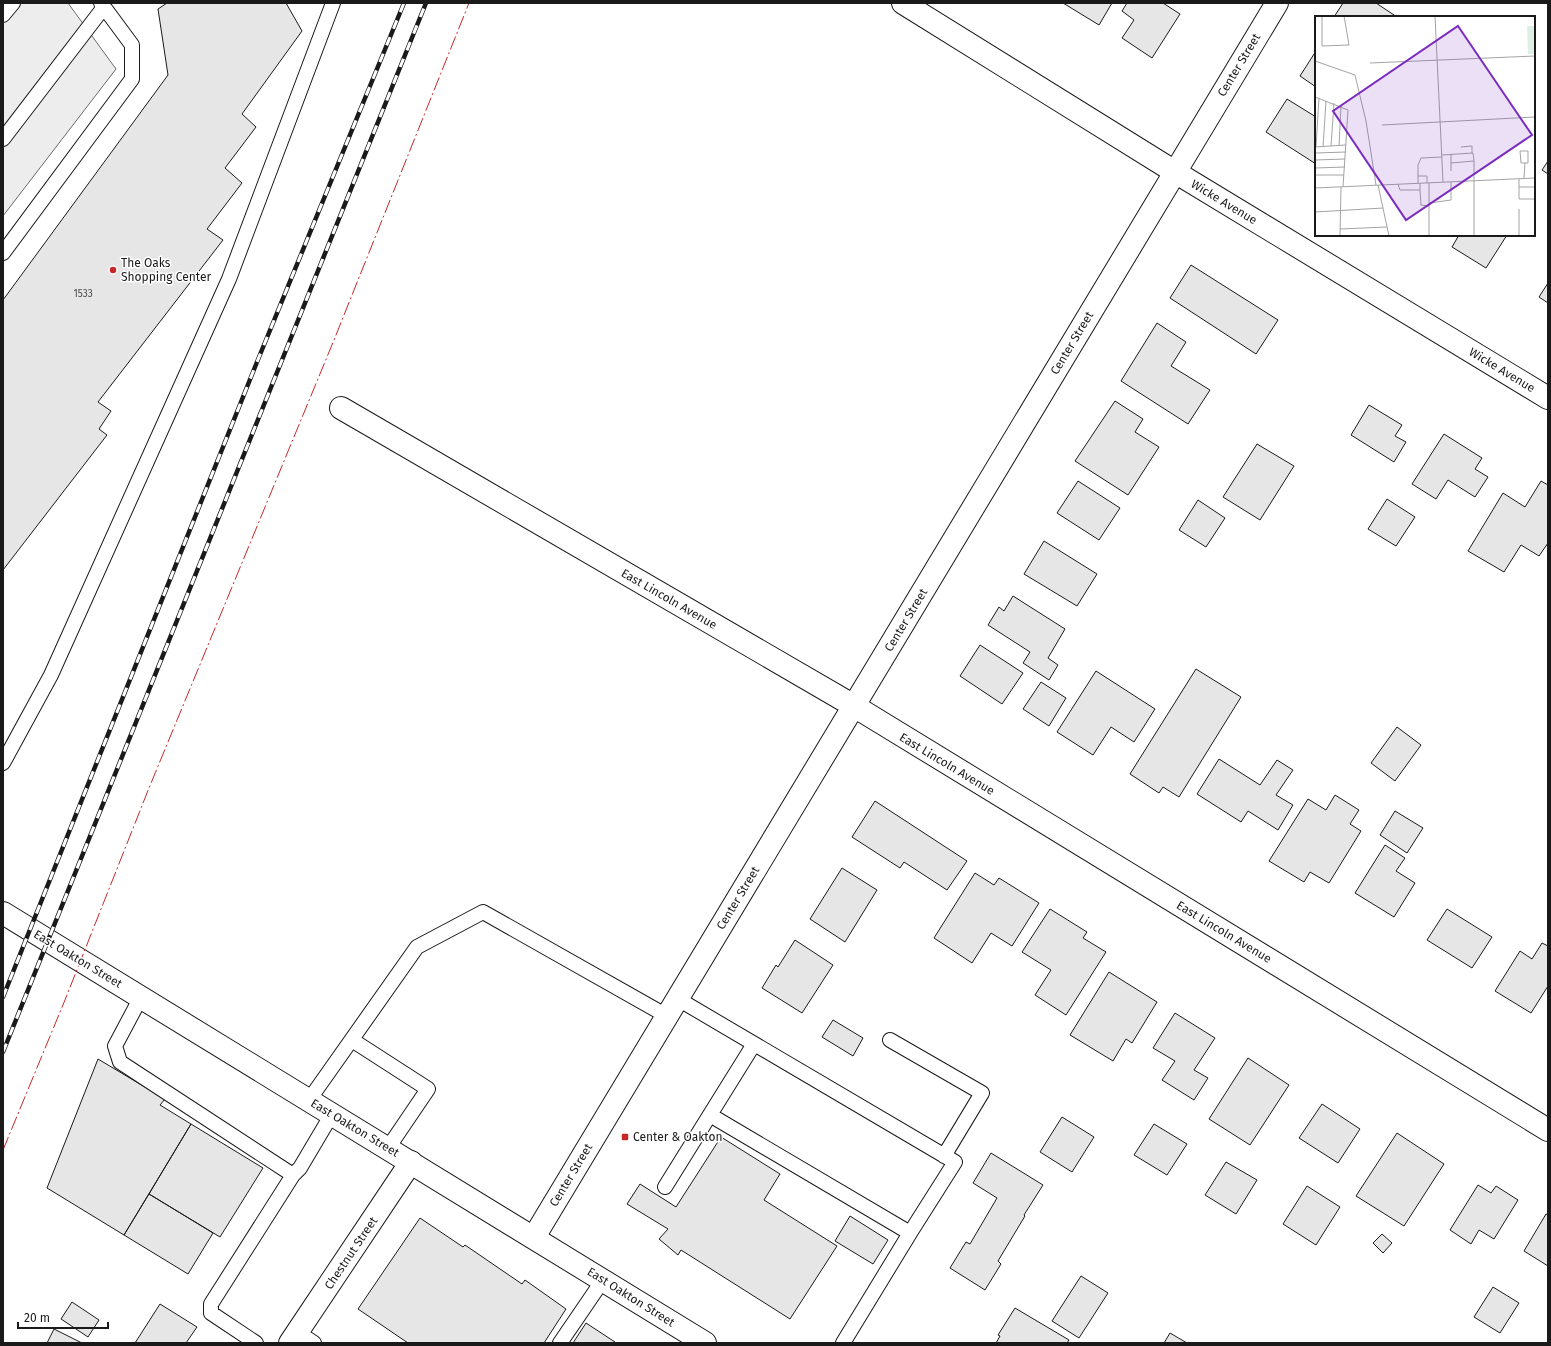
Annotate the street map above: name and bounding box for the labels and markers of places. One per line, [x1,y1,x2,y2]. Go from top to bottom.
place label: The Oaks Shopping Center [121,256,211,284]
marker: The Oaks Shopping Center [108,265,118,275]
place label: Center & Oakton [633,1130,723,1144]
marker: Center & Oakton [620,1132,630,1142]

